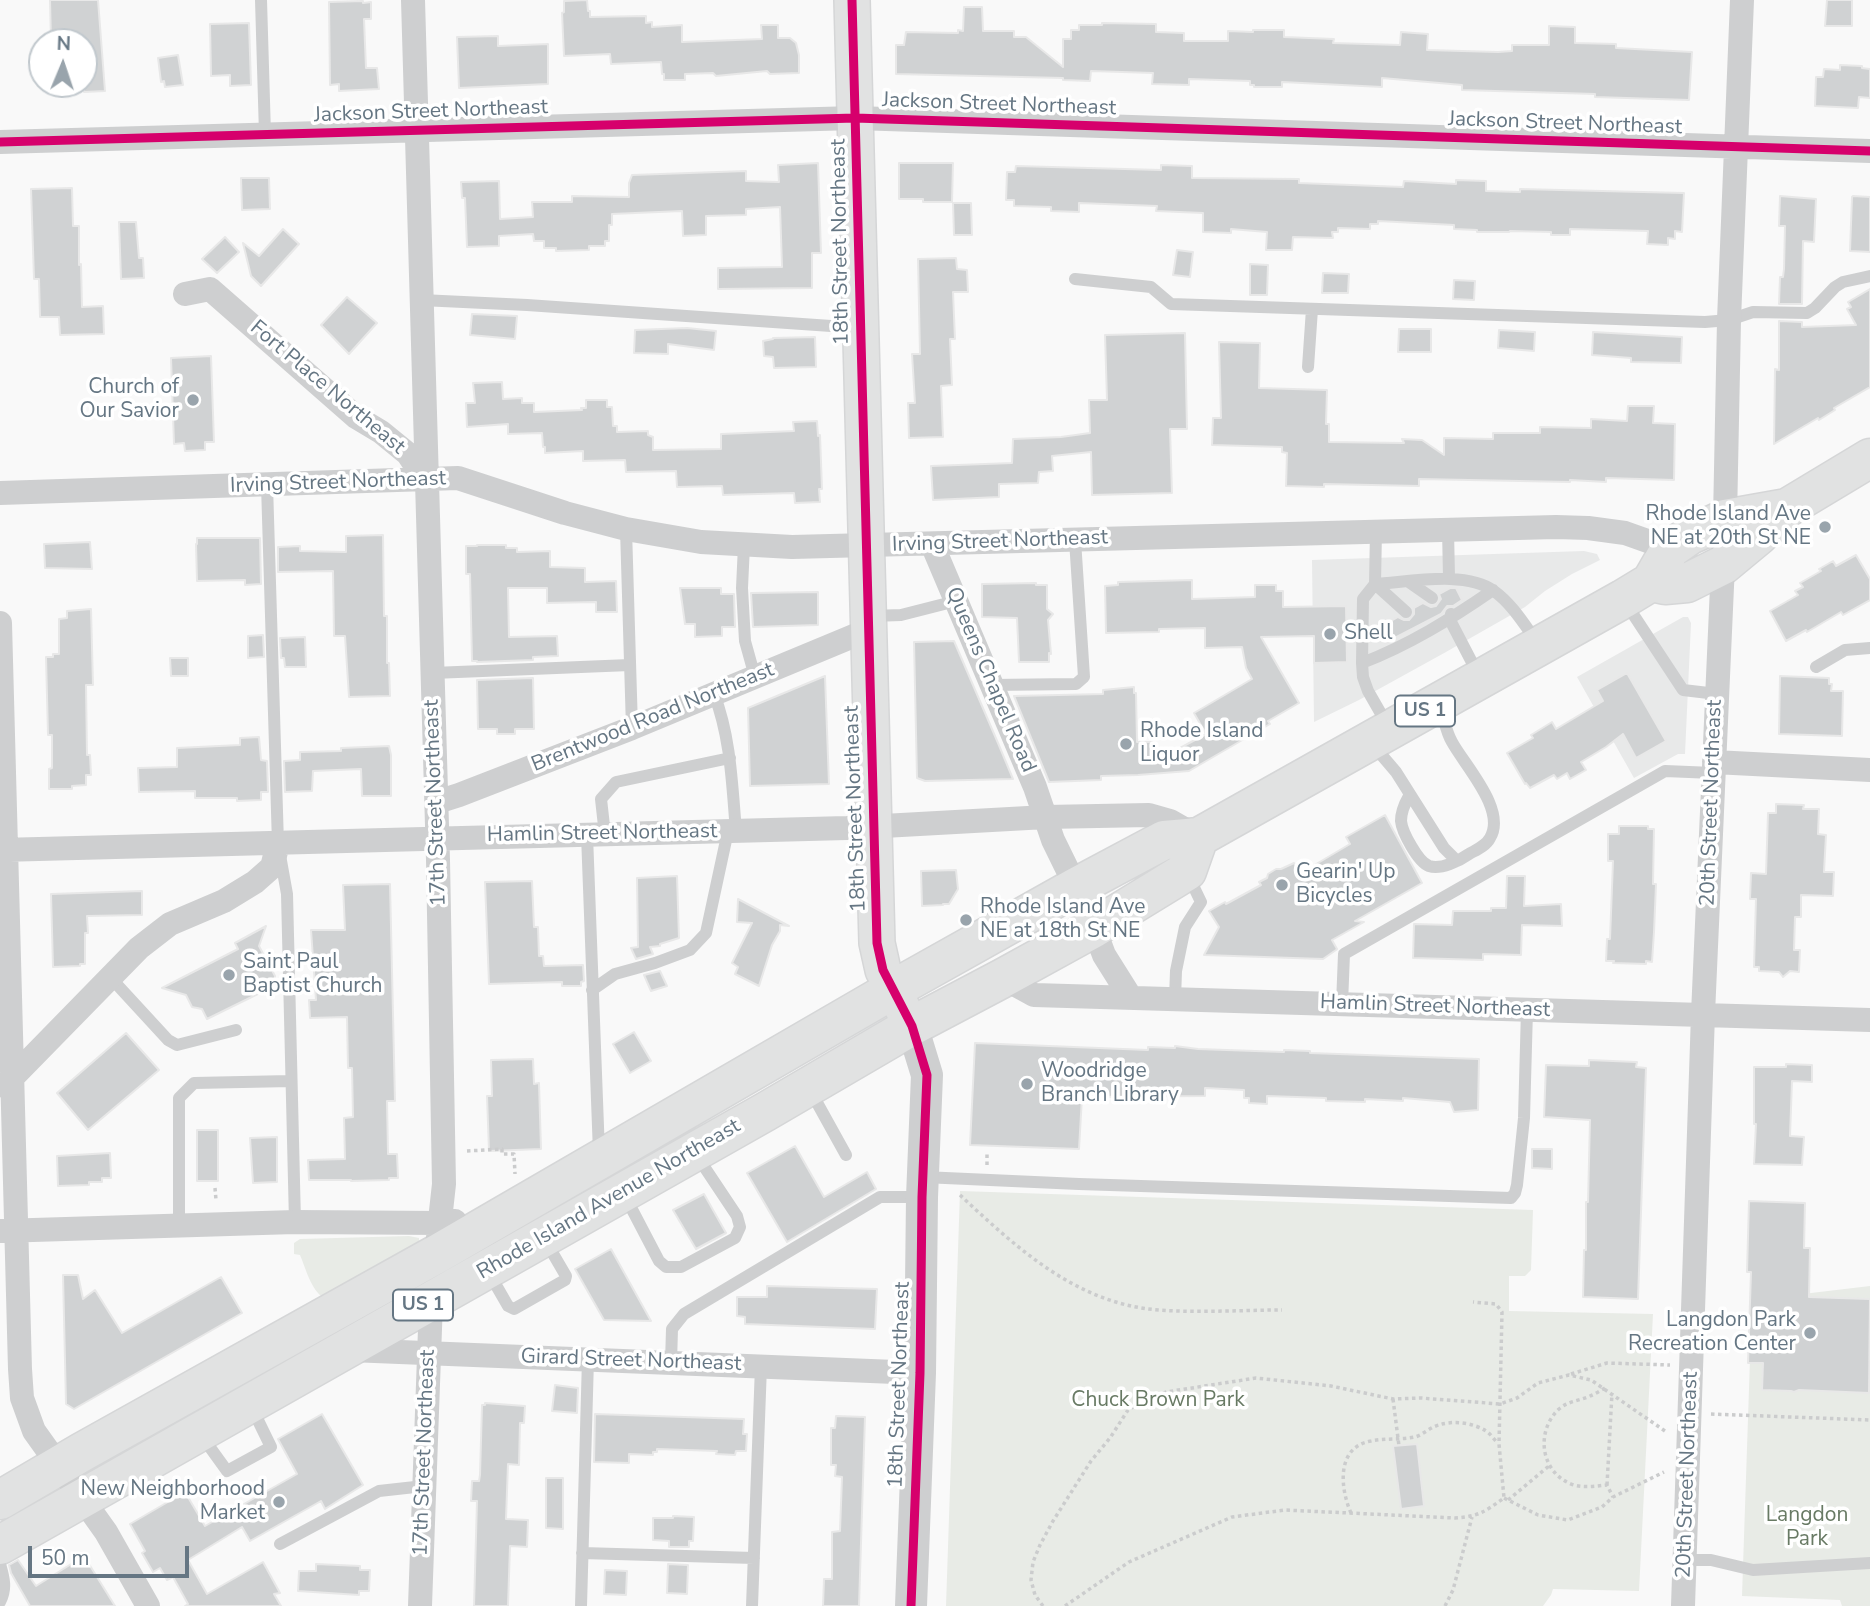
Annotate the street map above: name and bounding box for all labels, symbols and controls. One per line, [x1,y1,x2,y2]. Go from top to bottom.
north arrow [28,28,98,98]
text: N [56,31,71,57]
street label: Jackson Street Northeast [882,88,1116,122]
street label: Jackson Street Northeast [314,95,548,129]
street label: Jackson Street Northeast [1448,107,1682,141]
street label: 18th Street Northeast [827,138,855,346]
street label: Fort Place Northeast [244,316,410,460]
place label: Church of Our Savior [79,375,179,425]
marker: Church of Our Savior [185,392,201,408]
street label: Irving Street Northeast [230,467,446,499]
place label: Rhode Island Ave NE at 20th St NE [1646,502,1811,552]
marker: Rhode Island Ave NE at 20th St NE [1817,519,1833,535]
street label: Irving Street Northeast [892,526,1108,558]
street label: Queens Chapel Road [940,584,1040,776]
place label: Shell [1344,621,1392,647]
marker: Shell [1322,626,1338,642]
street label: Brentwood Road Northeast [528,658,778,778]
road number: US 1 [1395,696,1455,726]
street label: 17th Street Northeast [420,699,452,907]
street label: 20th Street Northeast [1696,699,1728,907]
street label: 18th Street Northeast [840,705,872,913]
place label: Rhode Island Liquor [1140,719,1263,769]
marker: Rhode Island Liquor [1118,736,1134,752]
street label: Hamlin Street Northeast [487,819,717,849]
place label: Gearin' Up Bicycles [1296,860,1395,910]
marker: Gearin' Up Bicycles [1274,877,1290,893]
place label: Rhode Island Ave NE at 18th St NE [980,895,1145,945]
marker: Rhode Island Ave NE at 18th St NE [958,912,974,928]
place label: Saint Paul Baptist Church [243,950,382,1000]
marker: Saint Paul Baptist Church [221,967,237,983]
street label: Hamlin Street Northeast [1319,990,1551,1024]
place label: Woodridge Branch Library [1041,1059,1179,1109]
marker: Woodridge Branch Library [1019,1076,1035,1092]
street label: Rhode Island Avenue Northeast [473,1114,745,1286]
street label: 18th Street Northeast [884,1281,916,1489]
road number: US 1 [393,1289,453,1320]
place label: Langdon Park Recreation Center [1628,1308,1796,1358]
marker: Langdon Park Recreation Center [1802,1325,1818,1341]
street label: Girard Street Northeast [520,1345,742,1377]
street label: 17th Street Northeast [409,1349,441,1557]
street label: 20th Street Northeast [1672,1371,1704,1579]
park label: Chuck Brown Park [1071,1388,1245,1414]
place label: New Neighborhood Market [81,1477,265,1527]
marker: New Neighborhood Market [271,1494,287,1510]
park label: Langdon Park [1766,1503,1848,1553]
scale bar [32,1532,192,1576]
text: 50 m [41,1544,90,1572]

